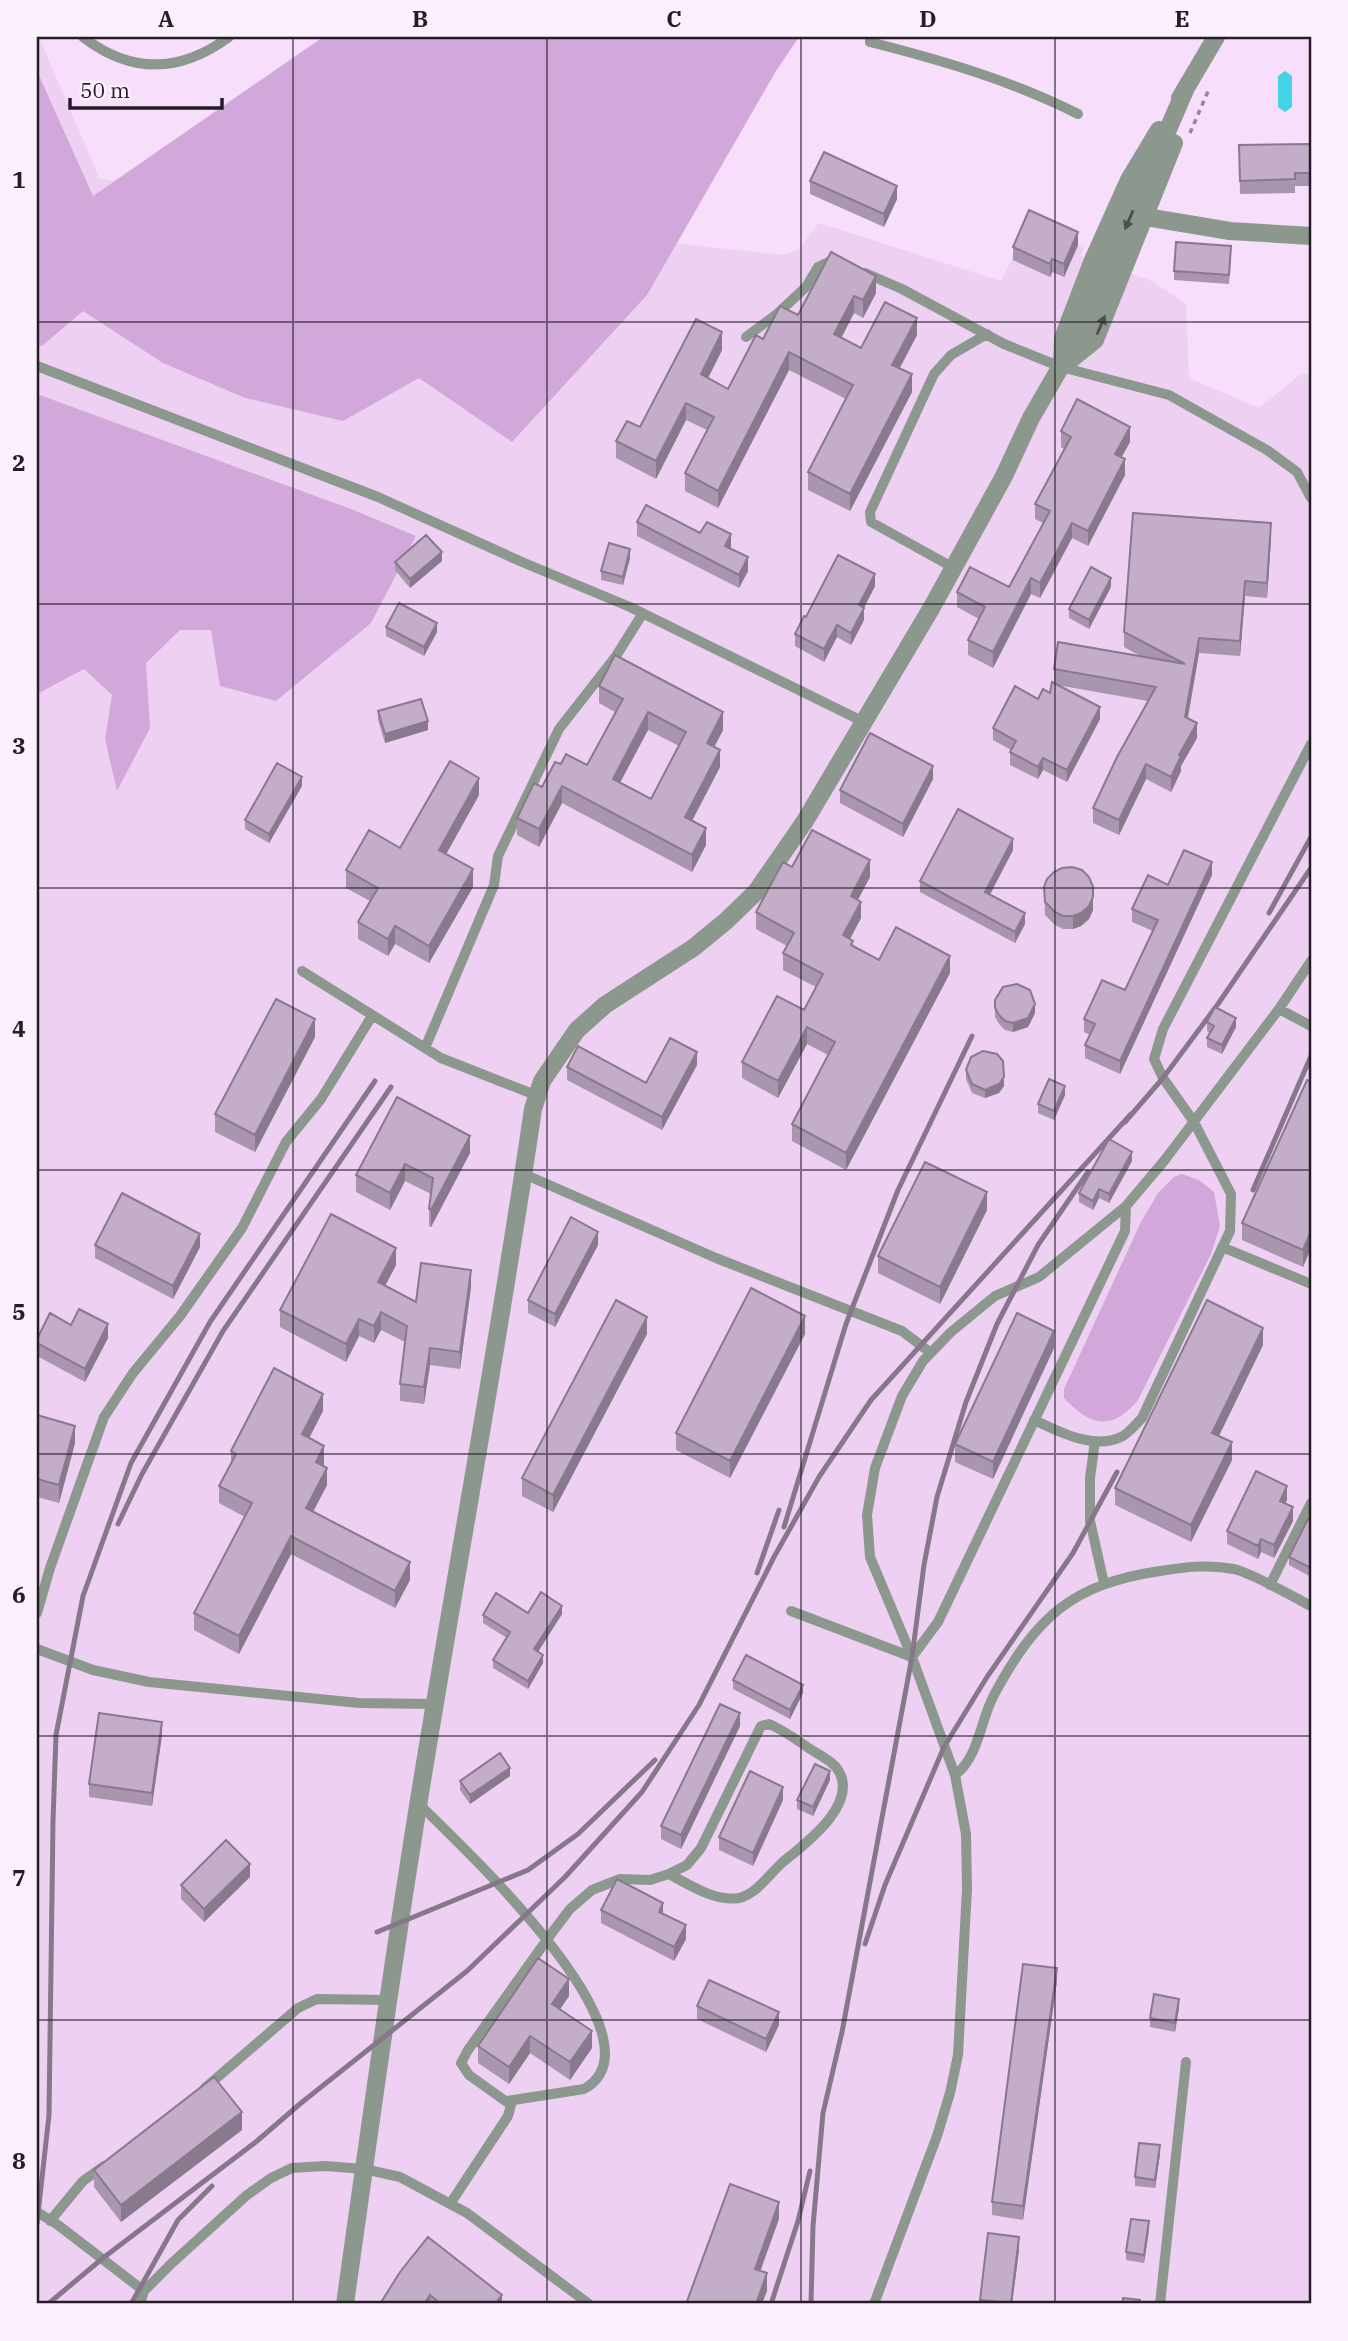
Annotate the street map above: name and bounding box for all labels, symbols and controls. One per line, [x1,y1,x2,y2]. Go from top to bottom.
text: A [158,3,174,33]
text: B [412,3,428,33]
text: C [666,3,682,33]
text: D [919,3,937,33]
text: E [1174,3,1190,33]
scale bar [70,66,222,110]
text: 50 m [80,76,130,104]
text: 1 [12,164,26,194]
one-way arrow [1123,209,1134,230]
one-way arrow [1096,315,1107,336]
text: 2 [12,447,26,477]
text: 3 [12,730,26,760]
text: 4 [12,1013,26,1043]
text: 5 [12,1296,26,1326]
text: 6 [12,1579,26,1609]
text: 7 [12,1862,26,1892]
text: 8 [12,2145,26,2175]

